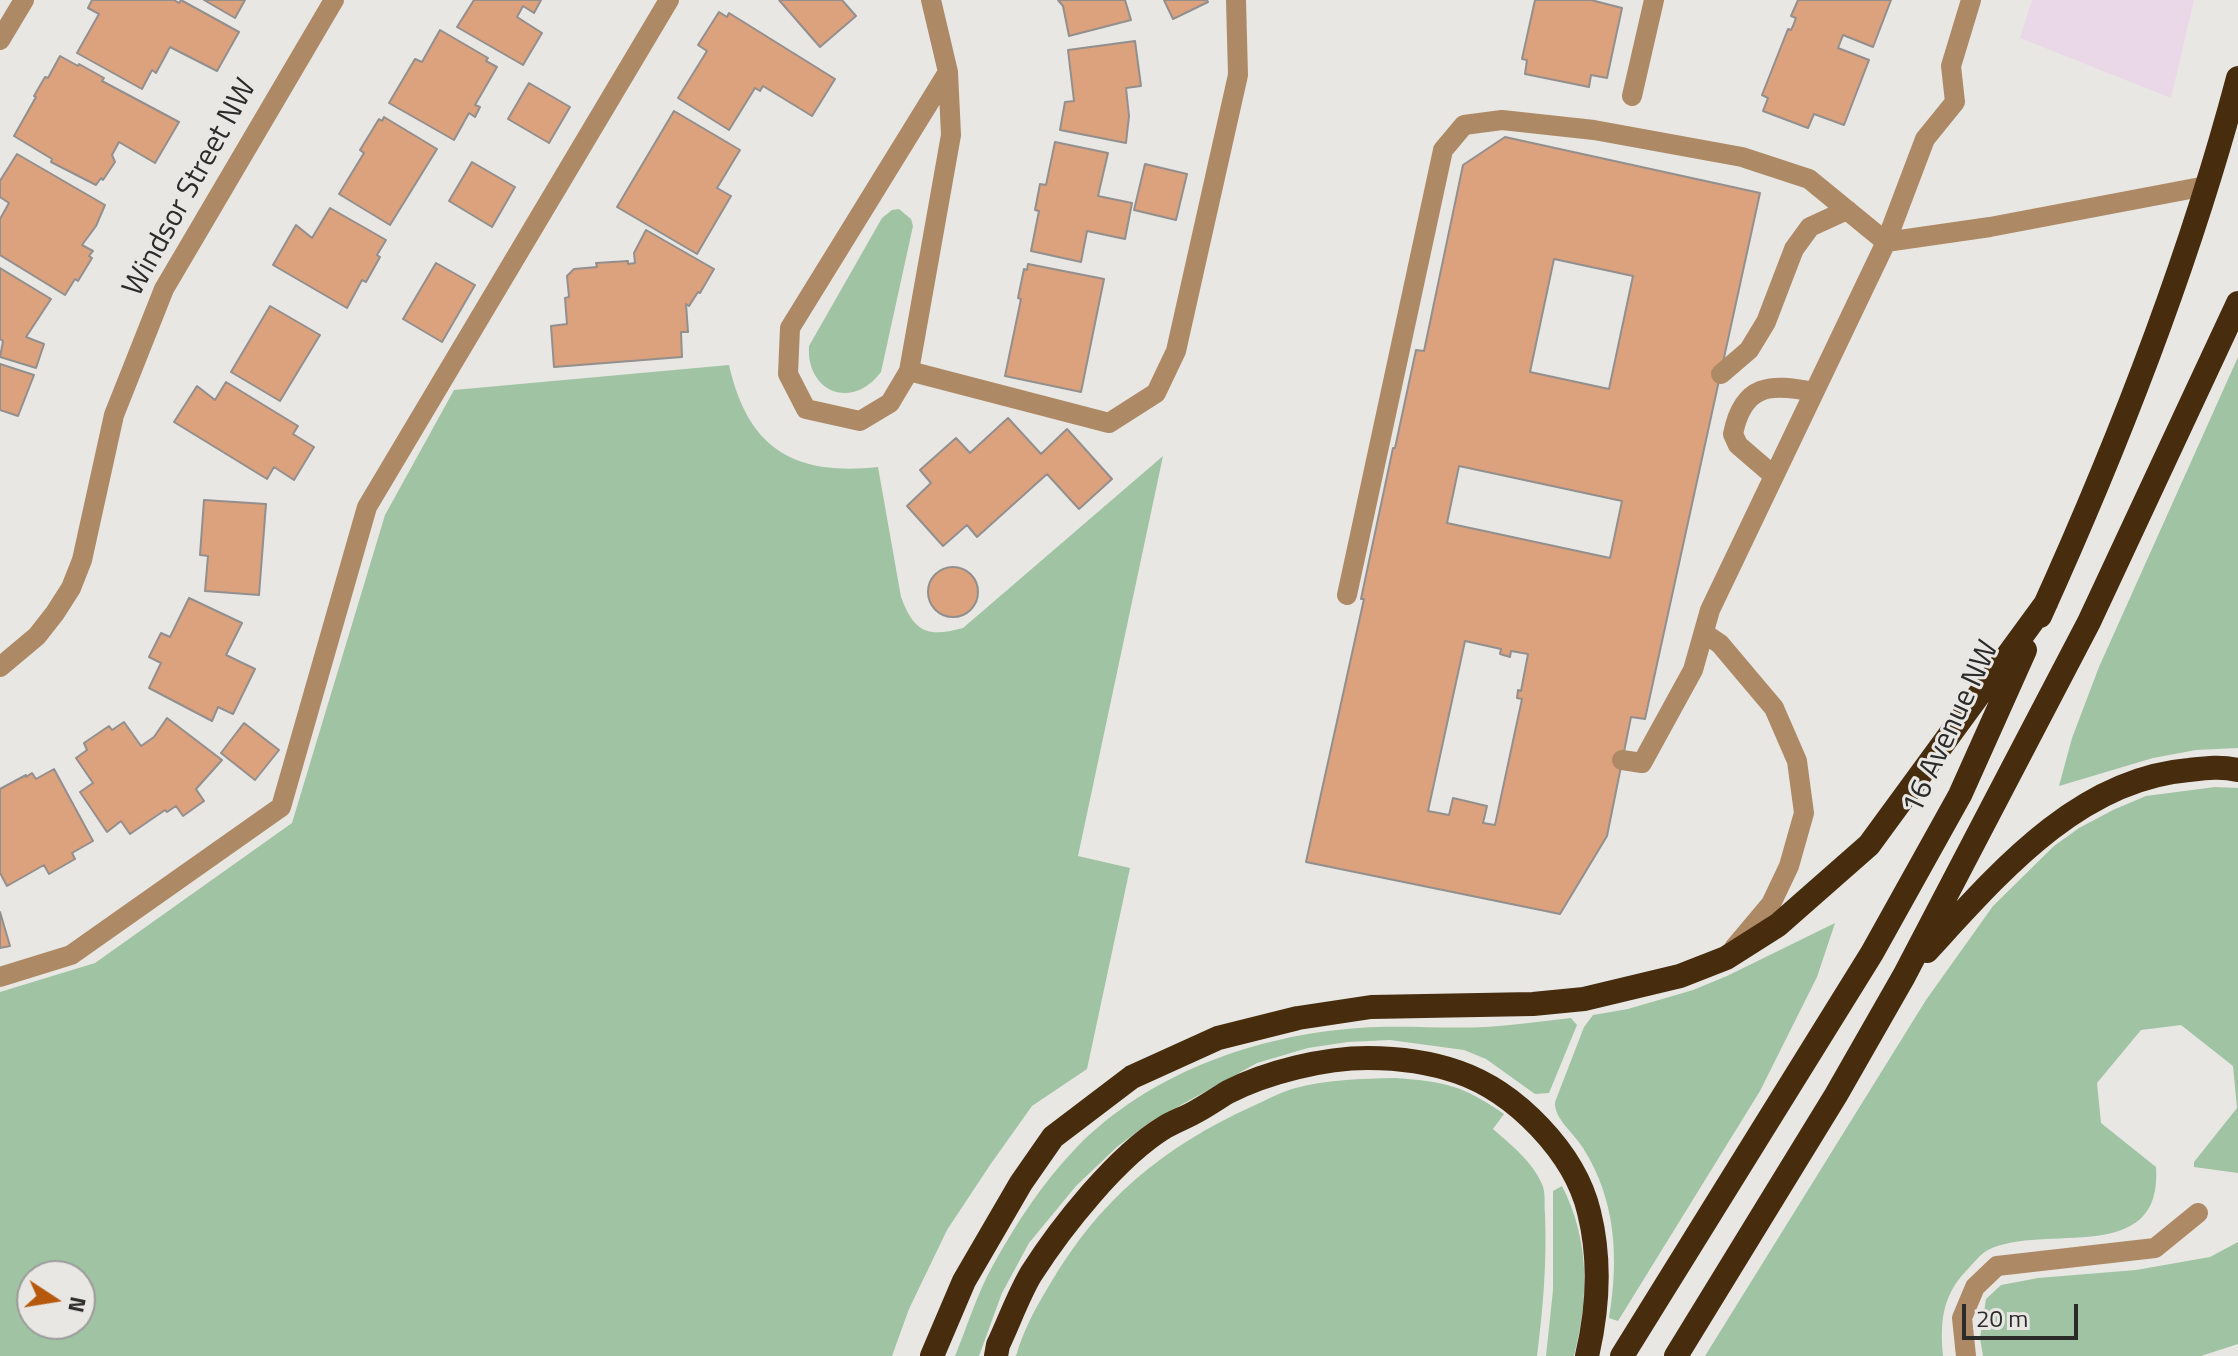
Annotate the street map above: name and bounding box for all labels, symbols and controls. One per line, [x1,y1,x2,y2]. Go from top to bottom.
street label: Windsor Street NW [116,73,266,303]
street label: 16 Avenue NW [1896,635,2008,821]
north arrow [16,1260,96,1340]
scale bar [1966,1288,2082,1338]
text: N [59,1294,96,1316]
text: 20 m [1976,1300,2028,1336]

